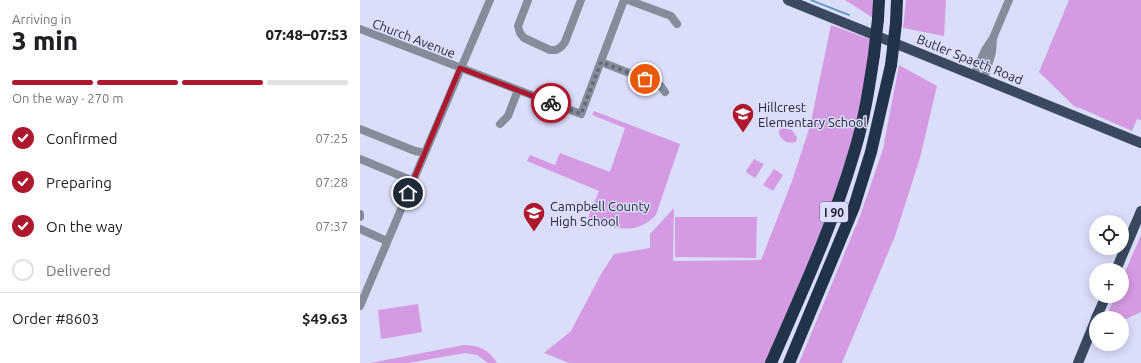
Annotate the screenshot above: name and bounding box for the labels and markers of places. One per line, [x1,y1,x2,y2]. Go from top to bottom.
pin [628,62,662,96]
place label: Hillcrest Elementary School [758,100,867,129]
school or university icon: Hillcrest Elementary School [730,101,756,134]
pin [391,176,425,210]
place label: Campbell County High School [550,199,650,228]
school or university icon: Campbell County High School [521,200,547,233]

